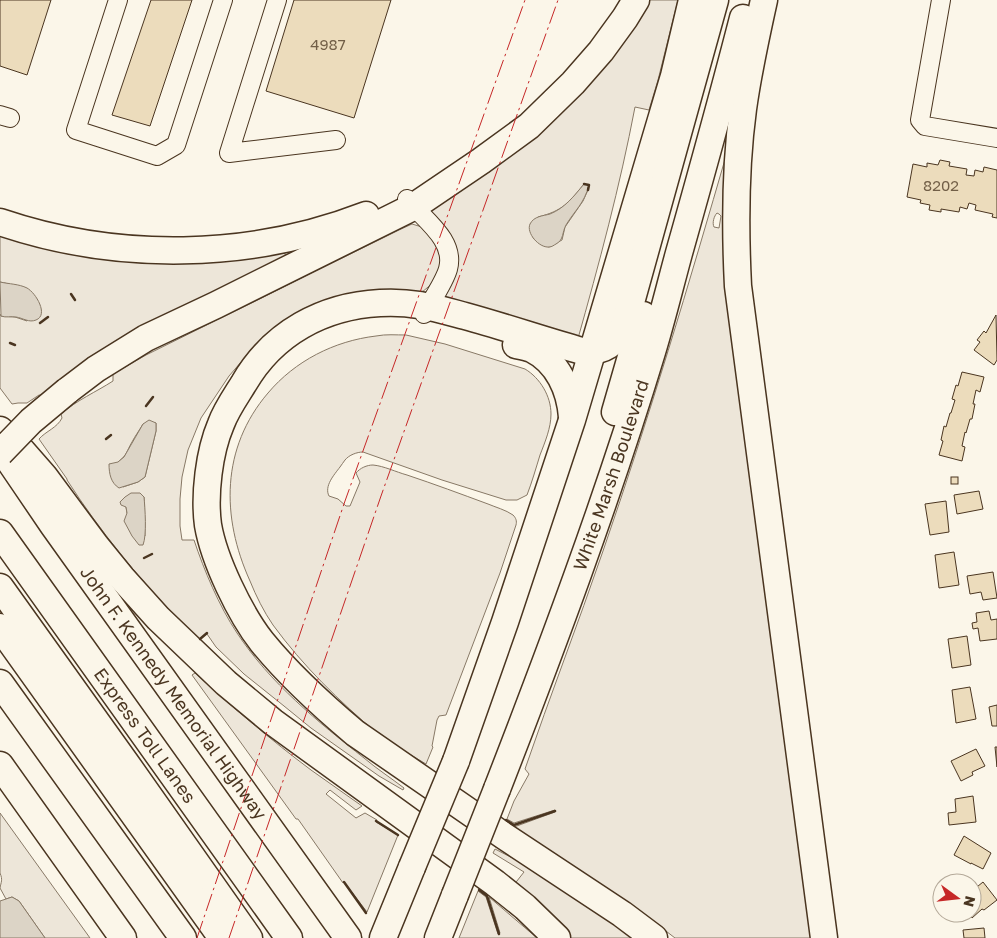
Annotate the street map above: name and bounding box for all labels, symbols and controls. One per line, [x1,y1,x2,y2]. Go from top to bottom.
house number: 4987 [310,35,346,53]
house number: 8202 [923,176,959,194]
street label: White Marsh Boulevard [568,377,653,573]
street label: John F. Kennedy Memorial Highway [76,562,272,824]
street label: Express Toll Lanes [90,663,201,807]
north arrow [932,873,982,923]
text: N [960,894,980,909]

